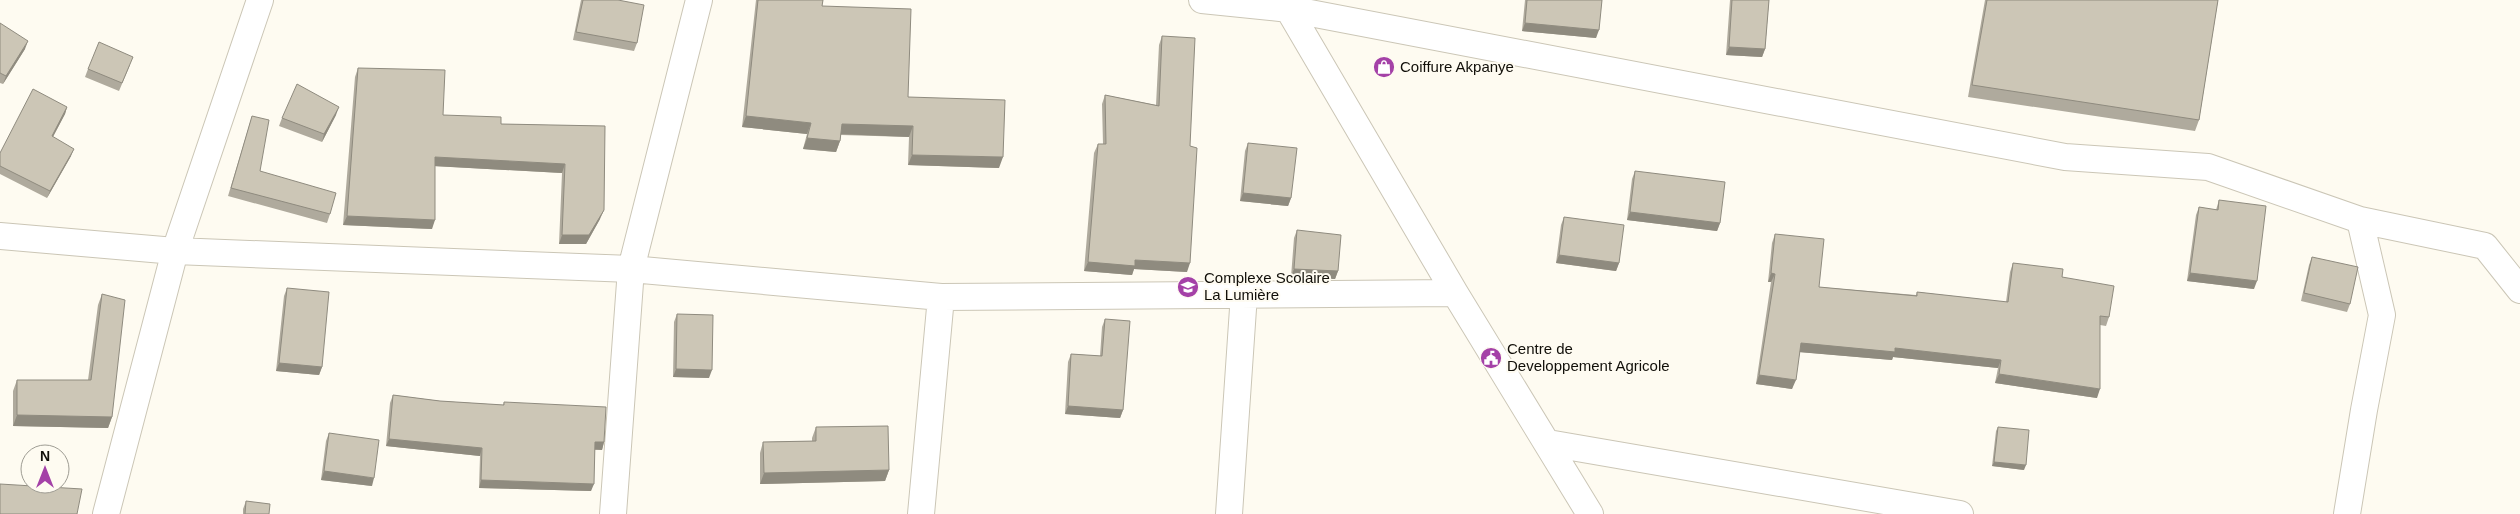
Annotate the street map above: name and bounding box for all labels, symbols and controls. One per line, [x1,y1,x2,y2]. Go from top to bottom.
shop icon: Coiffure Akpanye [1372,55,1396,79]
place label: Coiffure Akpanye [1400,58,1514,75]
place label: Complexe Scolaire La Lumière [1204,269,1330,303]
school or university icon: Complexe Scolaire La Lumière [1176,275,1200,299]
place label: Centre de Developpement Agricole [1507,340,1670,374]
public building icon: Centre de Developpement Agricole [1479,346,1503,370]
north arrow [20,444,70,494]
text: N [40,448,50,464]

